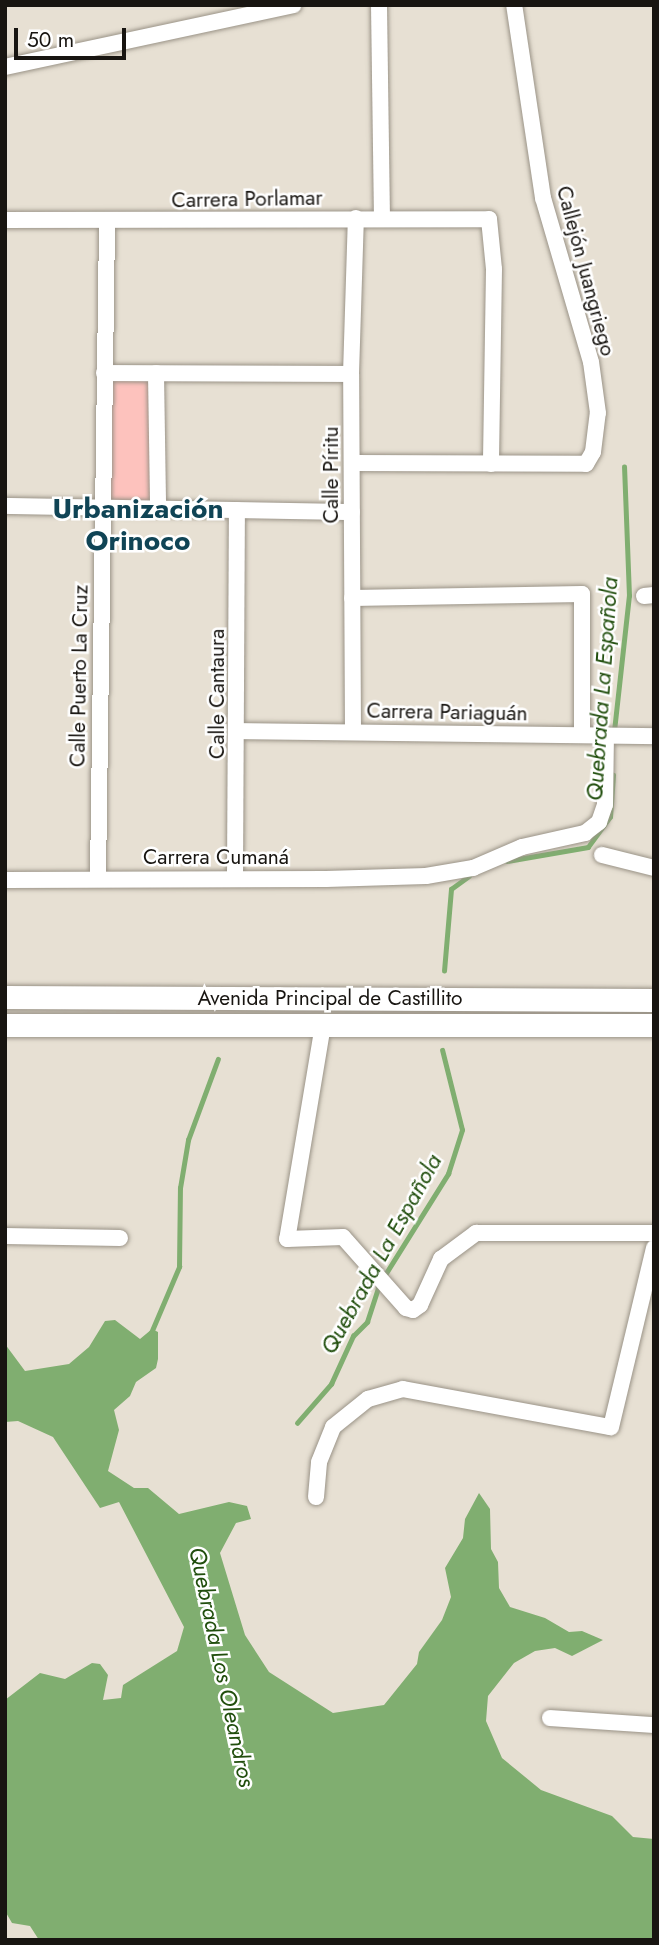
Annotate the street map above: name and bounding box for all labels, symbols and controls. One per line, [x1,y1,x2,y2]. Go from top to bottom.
scale bar [18,14,130,58]
text: 50 m [27,25,74,55]
street label: Callejón Juangriego [551,183,621,359]
street label: Carrera Porlamar [171,185,323,213]
street label: Calle Píritu [318,427,344,523]
district label: Urbanización Orinoco [52,492,224,558]
water label: Quebrada La Española [580,576,624,802]
street label: Calle Puerto La Cruz [65,585,93,767]
street label: Calle Cantaura [204,629,230,759]
street label: Carrera Pariaguán [366,698,528,726]
street label: Carrera Cumaná [143,844,289,870]
street label: Avenida Principal de Castillito [197,985,463,1011]
water label: Quebrada La Española [315,1149,447,1359]
water label: Quebrada Los Oleandros [183,1545,261,1789]

